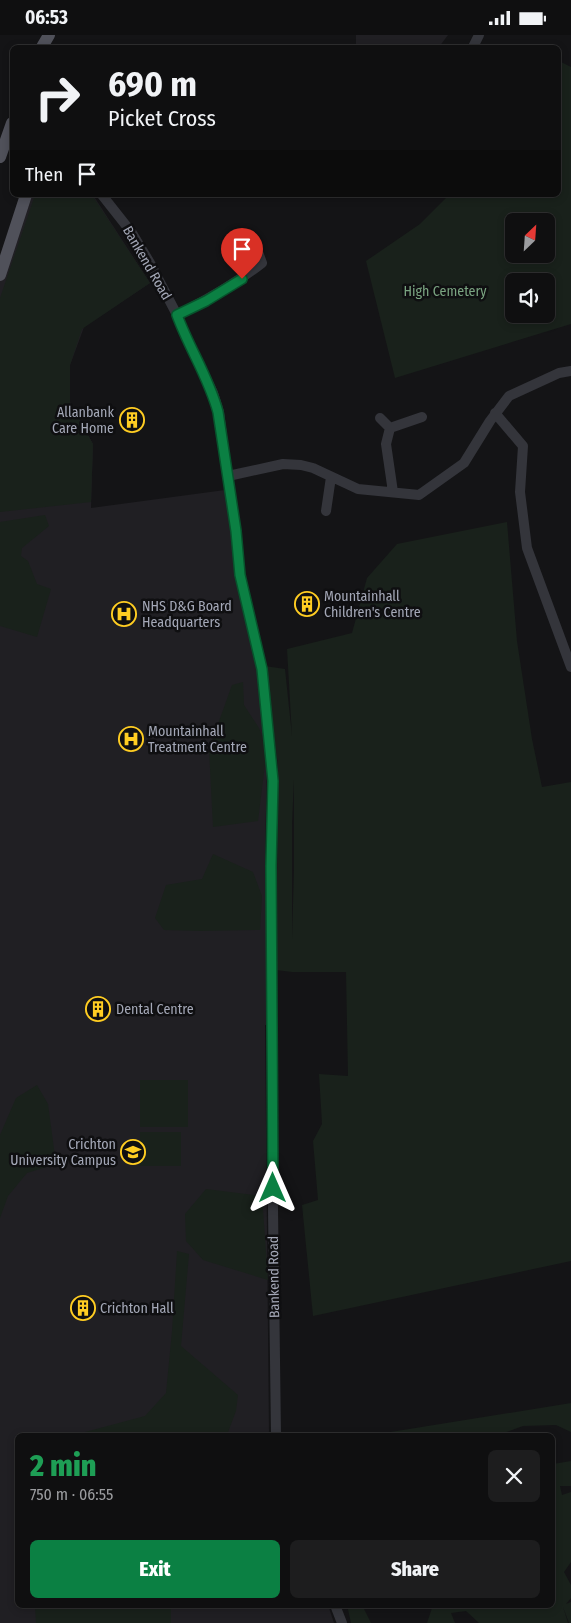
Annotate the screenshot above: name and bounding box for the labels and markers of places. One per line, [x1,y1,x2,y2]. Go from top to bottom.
pin [221,228,263,279]
place label: Allanbank Care Home [52,404,114,437]
building icon: Allanbank Care Home [119,407,145,433]
place label: Mountainhall Children's Centre [324,588,421,621]
building icon: Mountainhall Children's Centre [294,591,320,617]
place label: NHS D&G Board Headquarters [142,598,232,631]
hospital icon: NHS D&G Board Headquarters [111,601,137,627]
place label: Mountainhall Treatment Centre [148,723,247,756]
hospital icon: Mountainhall Treatment Centre [118,726,144,752]
building icon: Dental Centre [85,996,111,1022]
place label: Dental Centre [116,1001,194,1018]
place label: Crichton University Campus [10,1136,116,1169]
school or university icon: Crichton University Campus [120,1139,146,1165]
building icon: Crichton Hall [70,1295,96,1321]
place label: Crichton Hall [100,1300,174,1317]

